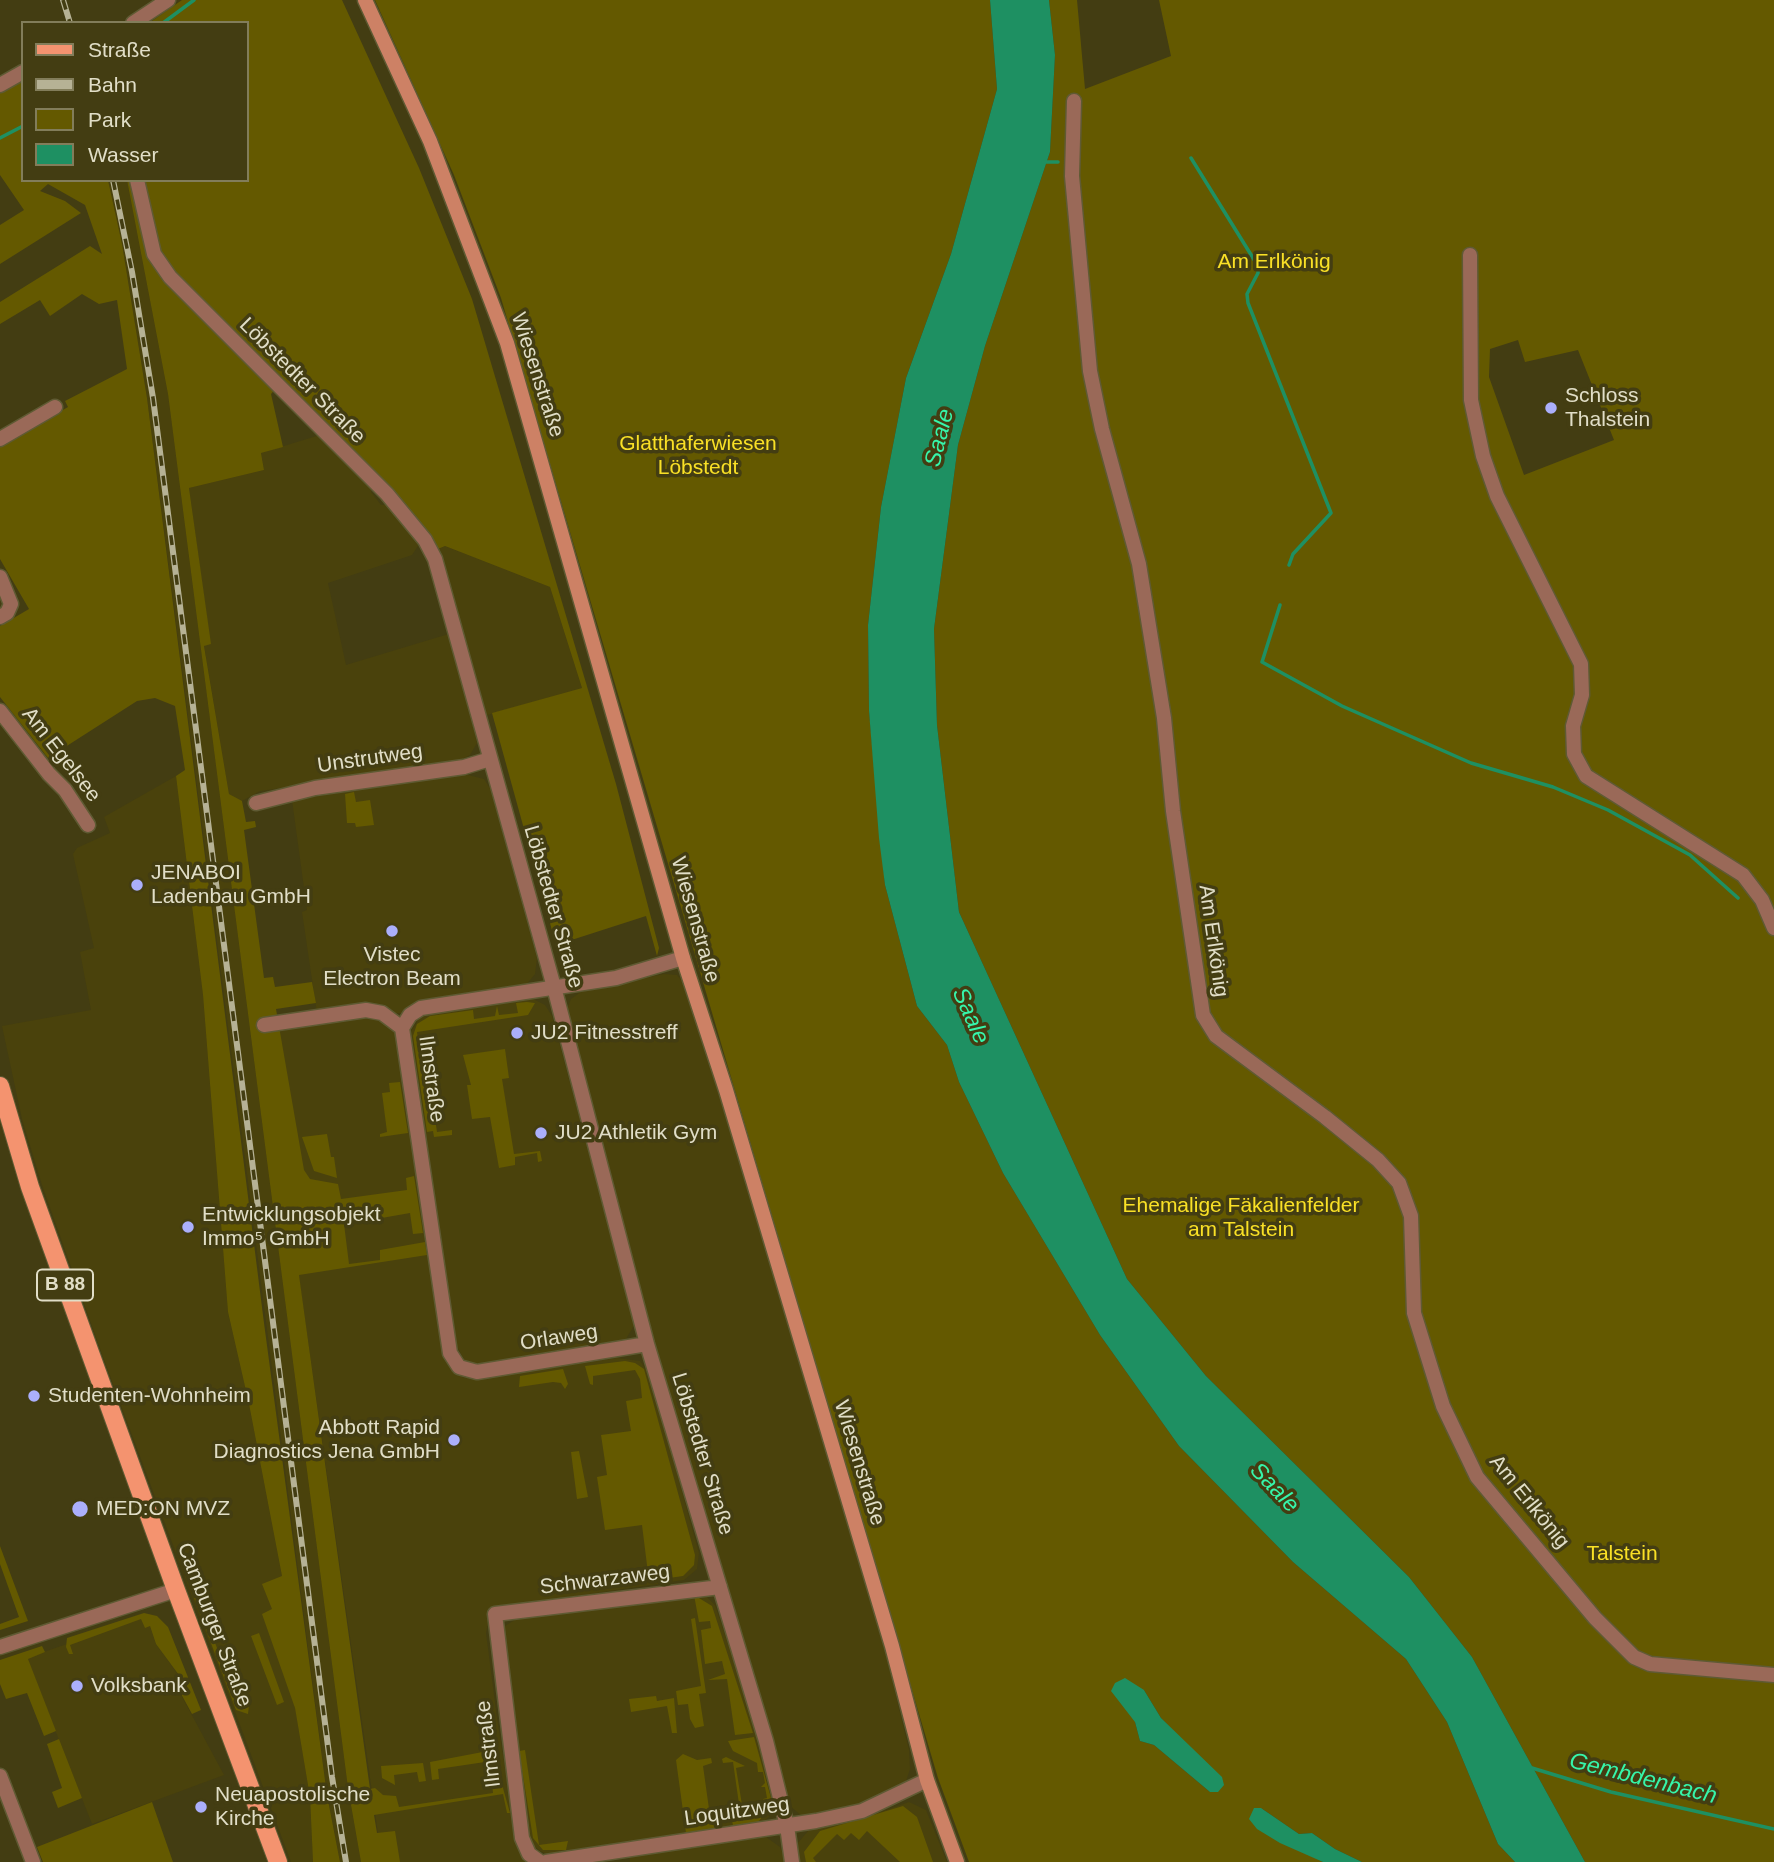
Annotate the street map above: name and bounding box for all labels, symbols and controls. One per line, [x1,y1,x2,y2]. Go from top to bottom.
legend [21,21,248,182]
text: Straße [88,38,151,61]
text: Bahn [88,73,137,96]
text: Park [88,108,131,131]
text: Wasser [88,143,158,166]
park label: Am Erlkönig [1217,249,1331,275]
street label: Wiesenstraße [505,310,569,440]
street label: Löbstedter Straße [234,313,370,449]
place label: Schloss Thalstein [1565,383,1650,433]
marker: Schloss Thalstein [1543,400,1559,416]
water label: Saale [919,406,961,470]
park label: Glatthaferwiesen Löbstedt [619,431,777,481]
street label: Am Egelsee [16,703,106,807]
street label: Unstrutweg [316,739,424,779]
street label: Löbstedter Straße [518,823,588,991]
street label: Wiesenstraße [665,854,725,986]
place label: JENABOI Ladenbau GmbH [151,860,311,910]
marker: JENABOI Ladenbau GmbH [129,877,145,893]
street label: Am Erlkönig [1193,883,1233,999]
marker: Vistec Electron Beam [384,923,400,939]
place label: Vistec Electron Beam [323,942,461,992]
water label: Saale [945,984,995,1048]
place label: JU2 Fitnesstreff [531,1020,678,1046]
marker: JU2 Fitnesstreff [509,1025,525,1041]
street label: Ilmstraße [412,1034,450,1124]
place label: JU2 Athletik Gym [555,1120,717,1146]
marker: JU2 Athletik Gym [533,1125,549,1141]
park label: Ehemalige Fäkalienfelder am Talstein [1123,1193,1359,1243]
place label: Entwicklungsobjekt Immo⁵ GmbH [202,1202,381,1252]
marker: Entwicklungsobjekt Immo⁵ GmbH [180,1219,196,1235]
road number: B 88 [37,1270,93,1301]
street label: Orlaweg [518,1319,600,1357]
street label: Löbstedter Straße [665,1370,739,1538]
place label: Studenten-Wohnheim [48,1383,251,1409]
marker: Studenten-Wohnheim [26,1388,42,1404]
street label: Wiesenstraße [828,1397,890,1529]
place label: Abbott Rapid Diagnostics Jena GmbH [214,1415,440,1465]
marker: Abbott Rapid Diagnostics Jena GmbH [446,1432,462,1448]
street label: Am Erlkönig [1484,1450,1574,1554]
water label: Saale [1244,1457,1304,1519]
place label: MED:ON MVZ [96,1496,230,1522]
marker: MED:ON MVZ [70,1499,90,1519]
street label: Camburger Straße [171,1539,257,1711]
park label: Talstein [1586,1541,1658,1567]
street label: Schwarzaweg [539,1560,671,1600]
place label: Volksbank [91,1673,187,1699]
marker: Volksbank [69,1678,85,1694]
street label: Ilmstraße [471,1699,507,1789]
water label: Gembdenbach [1566,1747,1720,1811]
place label: Neuapostolische Kirche [215,1782,370,1832]
street label: Loquitzweg [683,1792,791,1832]
marker: Neuapostolische Kirche [193,1799,209,1815]

